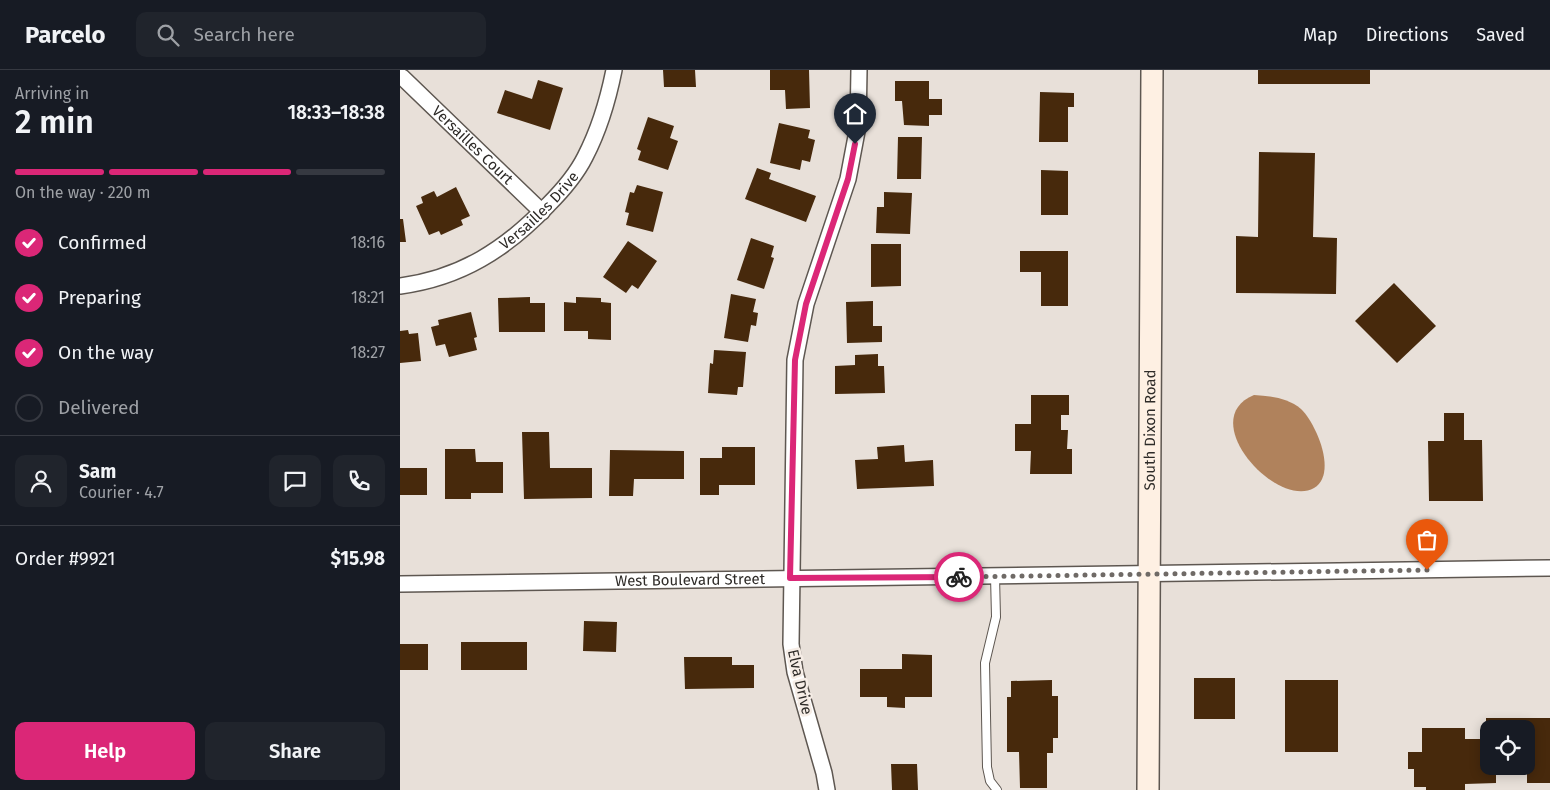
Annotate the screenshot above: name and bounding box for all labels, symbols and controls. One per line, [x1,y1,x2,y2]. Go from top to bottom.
search box [136,12,486,57]
text: Parcelo [25,21,106,49]
icon: search [154,21,182,49]
text: Search here [194,23,295,46]
text: Map [1303,24,1338,46]
text: Directions [1366,24,1448,46]
text: Saved [1476,24,1525,46]
text: Arriving in [15,84,89,103]
pin [834,93,876,144]
icon: home [841,100,869,128]
text: 18:33–18:38 [287,101,385,124]
street label: Versailles Court [428,102,517,189]
text: 2 min [15,103,94,141]
street label: Versailles Drive [496,168,583,253]
text: On the way · 220 m [15,183,150,202]
icon: check [15,229,43,257]
text: Confirmed [58,231,147,254]
text: 18:16 [351,233,385,252]
icon: check [15,284,43,312]
text: Preparing [58,286,141,309]
text: 18:21 [351,288,385,307]
icon: check [15,339,43,367]
text: On the way [58,341,154,364]
text: 18:27 [351,343,385,362]
street label: South Dixon Road [1141,369,1159,491]
text: Delivered [58,396,140,419]
button: person [15,455,67,507]
button: chat [269,455,321,507]
button: phone [333,455,385,507]
text: Sam [79,460,116,483]
text: Courier · 4.7 [79,483,164,502]
pin [1406,519,1448,570]
icon: bag [1413,526,1441,554]
text: Order #9921 [15,547,116,570]
text: $15.98 [330,547,385,570]
courier [934,552,984,602]
icon: bike [945,563,973,591]
street label: West Boulevard Street [615,570,766,590]
street label: Elva Drive [784,648,816,716]
map controls [1480,720,1535,775]
button: locate [1480,720,1535,775]
button: Help [15,722,195,780]
button: Share [205,722,385,780]

